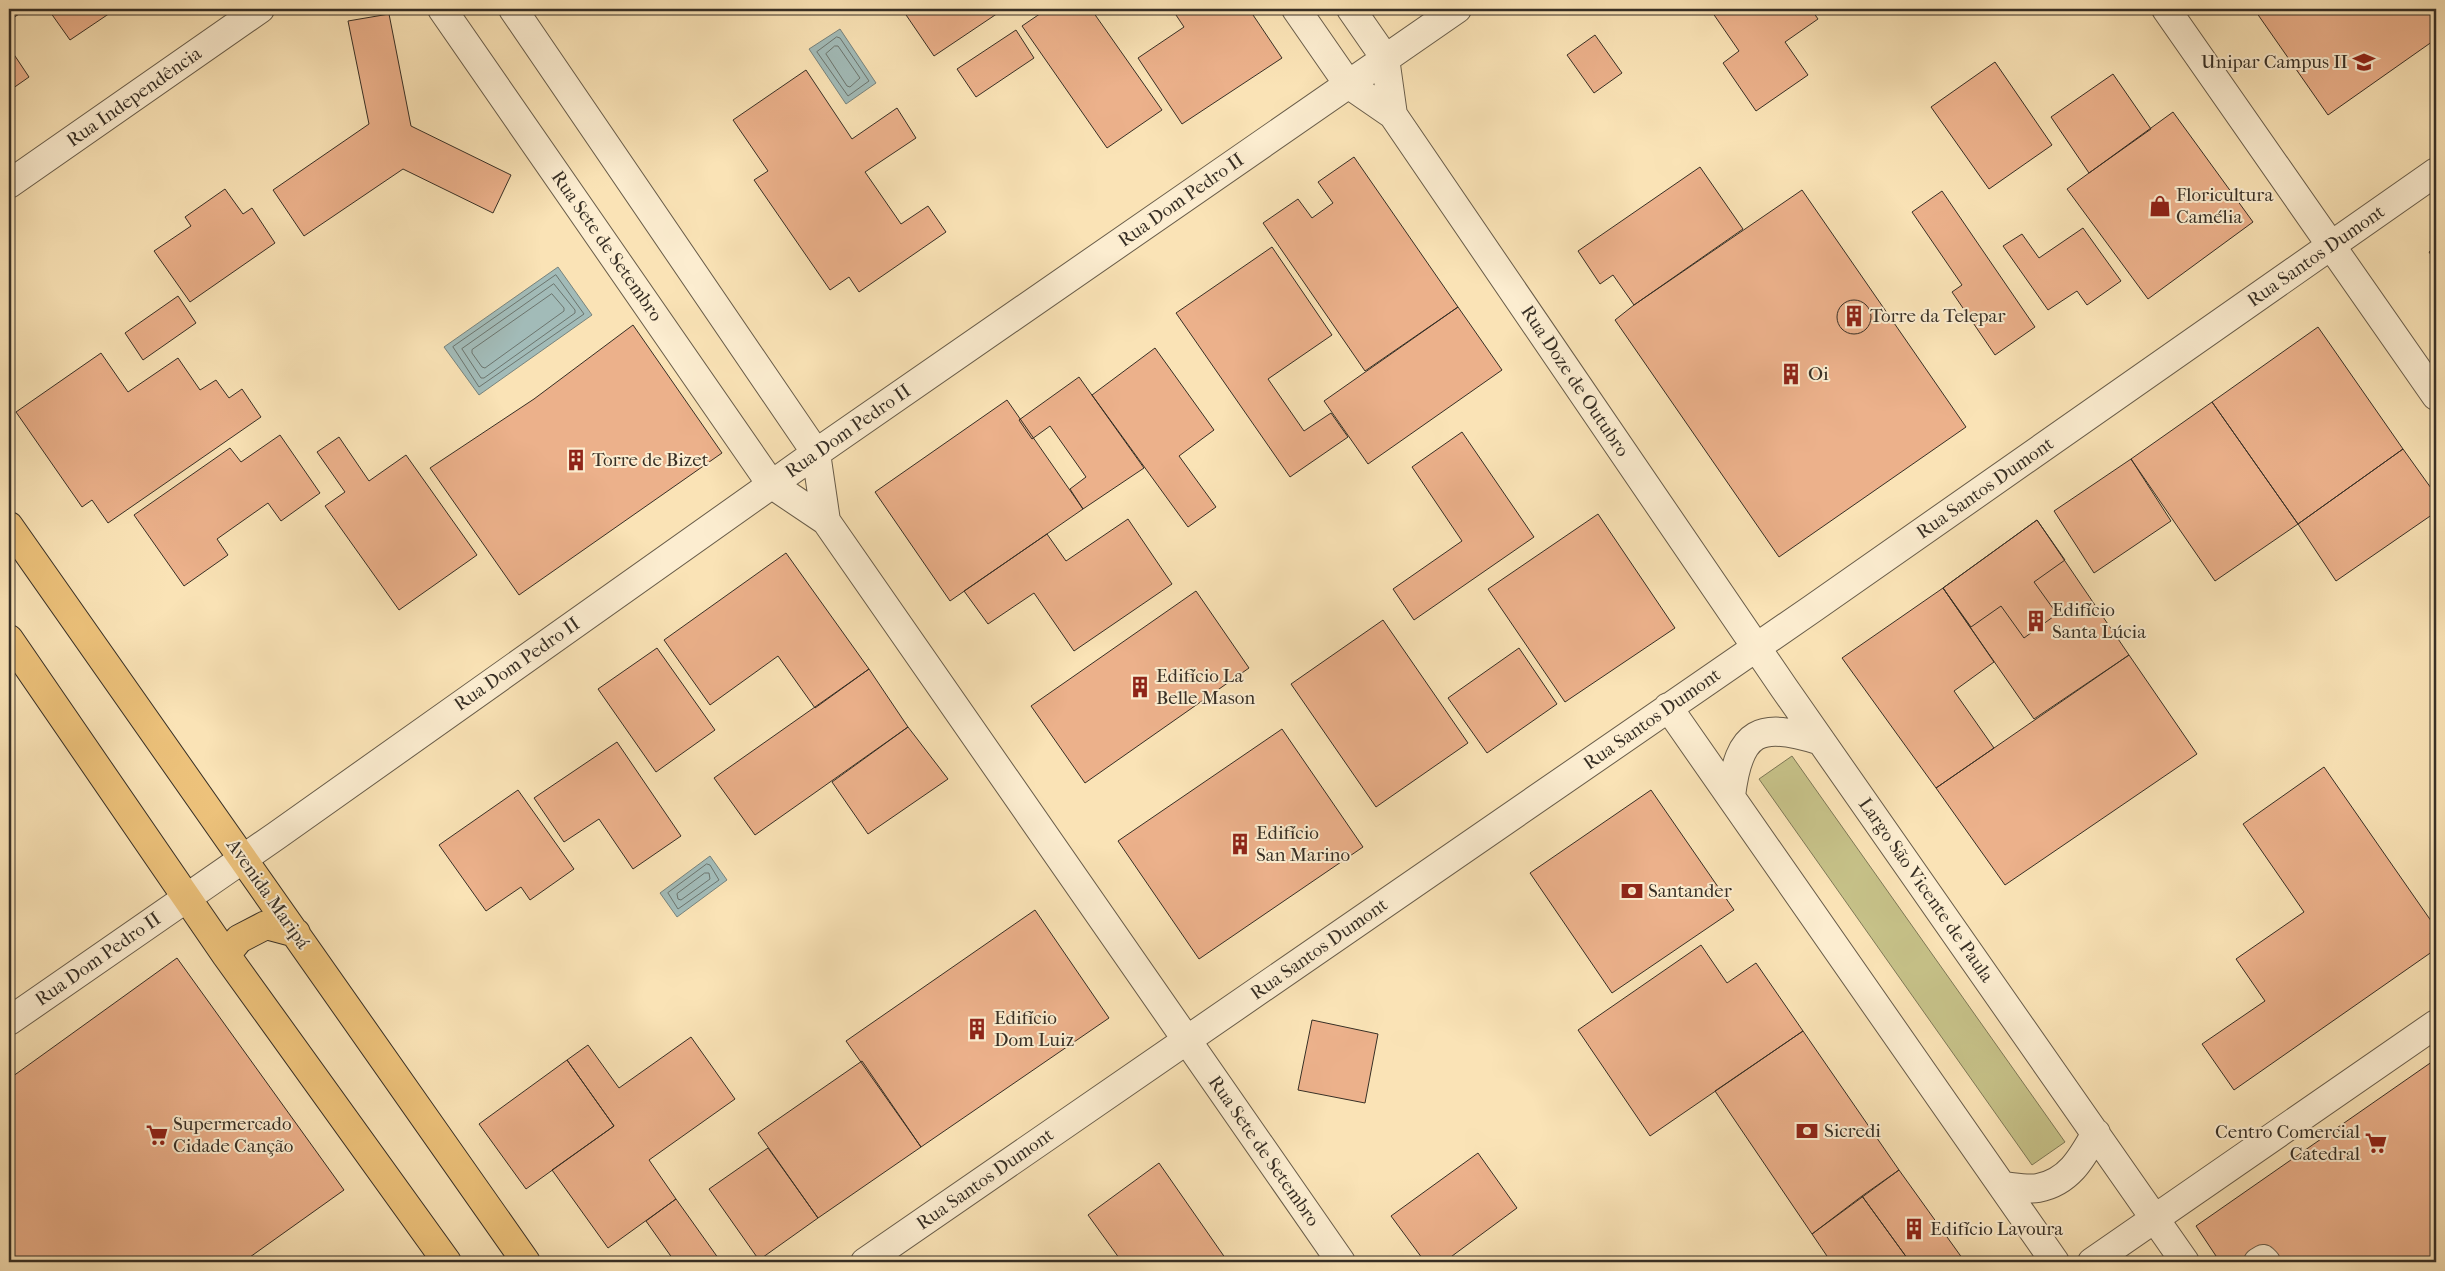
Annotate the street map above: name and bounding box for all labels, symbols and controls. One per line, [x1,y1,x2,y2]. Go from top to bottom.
street label: Rua Independência [62,42,206,152]
school or university icon: Unipar Campus II [2351,49,2377,75]
place label: Unipar Campus II [2201,51,2348,73]
street label: Rua Dom Pedro II [1114,148,1248,252]
street label: Rua Sete de Setembro [547,166,668,326]
place label: Floricultura Camélia [2176,184,2273,228]
shop icon: Floricultura Camélia [2147,193,2173,219]
street label: Rua Santos Dumont [2243,200,2389,312]
street label: Rua Doze de Outubro [1516,301,1634,461]
building icon: Torre da Telepar [1841,303,1867,329]
place label: Torre da Telepar [1870,305,2006,327]
building icon: Oi [1778,361,1804,387]
place label: Oi [1808,363,1829,385]
street label: Rua Dom Pedro II [781,379,915,483]
street label: Rua Santos Dumont [1912,432,2058,544]
building icon: Torre de Bizet [563,447,589,473]
place label: Torre de Bizet [592,449,709,471]
place label: Edifício Santa Lúcia [2052,599,2146,643]
building icon: Edifício Santa Lúcia [2023,608,2049,634]
street label: Rua Dom Pedro II [450,612,584,716]
street label: Rua Santos Dumont [1579,663,1725,775]
place label: Edifício La Belle Mason [1156,665,1255,709]
building icon: Edifício La Belle Mason [1127,674,1153,700]
street label: Largo São Vicente de Paula [1854,794,1998,986]
place label: Edifício San Marino [1256,822,1350,866]
building icon: Edifício San Marino [1227,831,1253,857]
street label: Avenida Maripá [221,834,314,953]
bank icon: Santander [1619,878,1645,904]
place label: Santander [1648,880,1733,902]
street label: Rua Santos Dumont [1246,893,1392,1005]
street label: Rua Dom Pedro II [31,907,165,1011]
place label: Edifício Dom Luiz [994,1007,1074,1051]
building icon: Edifício Dom Luiz [964,1016,990,1042]
street label: Rua Sete de Setembro [1204,1071,1325,1231]
place label: Supermercado Cidade Canção [173,1113,294,1157]
bank icon: Sicredi [1794,1118,1820,1144]
place label: Sicredi [1824,1120,1881,1142]
place label: Centro Comercial Catedral [2215,1121,2360,1165]
supermarket icon: Supermercado Cidade Canção [144,1122,170,1148]
street label: Rua Santos Dumont [912,1123,1058,1235]
supermarket icon: Centro Comercial Catedral [2363,1130,2389,1156]
building icon: Edifício Lavoura [1901,1216,1927,1242]
place label: Edifício Lavoura [1930,1218,2063,1240]

